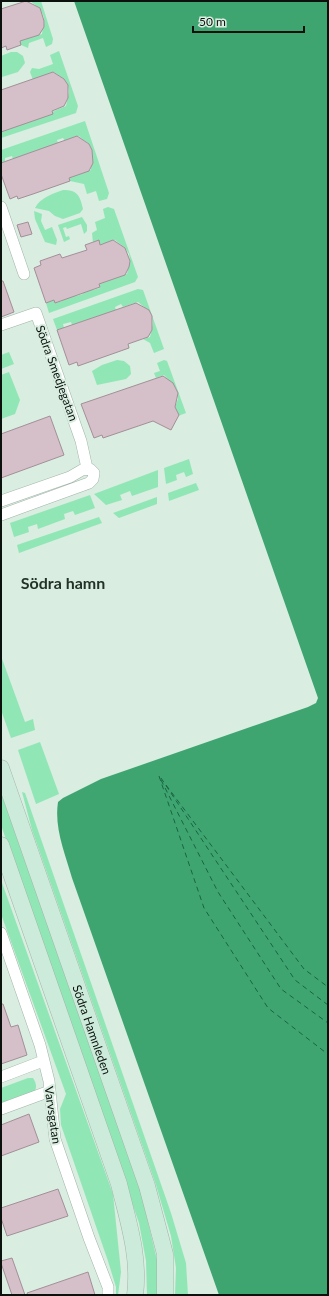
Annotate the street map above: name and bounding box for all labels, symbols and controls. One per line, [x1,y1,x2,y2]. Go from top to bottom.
scale bar [193,8,304,34]
text: 50 m [199,14,226,29]
street label: Södra Smedjegatan [33,323,81,423]
district label: Södra hamn [21,573,105,592]
street label: Södra Hamnleden [70,983,115,1076]
street label: Varvsgatan [42,1085,64,1145]

